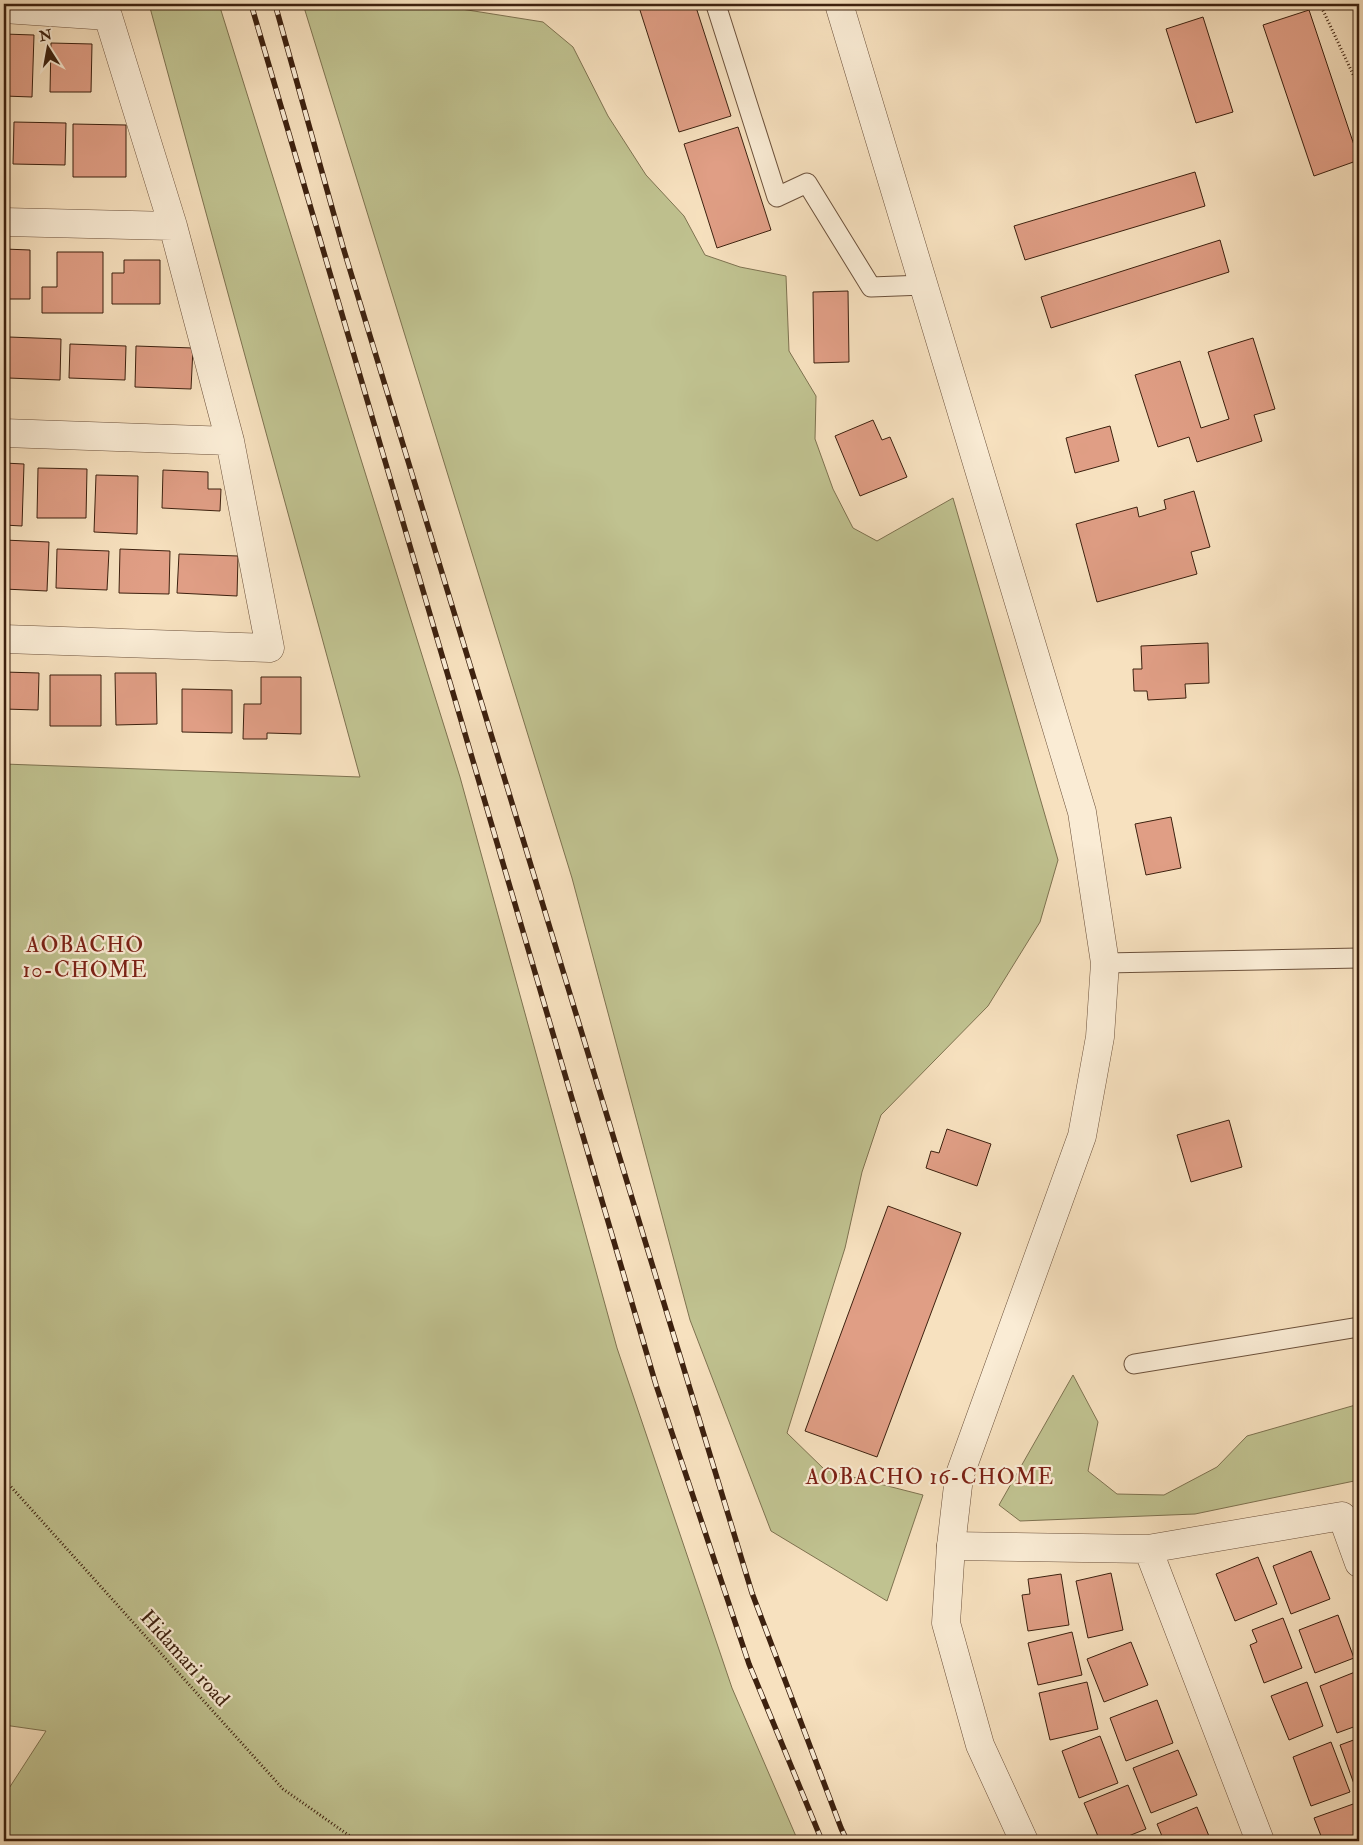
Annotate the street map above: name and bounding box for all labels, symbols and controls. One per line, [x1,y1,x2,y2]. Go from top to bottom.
north arrow [22,22,72,72]
text: N [37,26,54,45]
district label: AOBACHO 10-CHOME [22,931,148,984]
district label: AOBACHO 16-CHOME [805,1463,1054,1491]
street label: Hidamari road [134,1604,236,1713]

